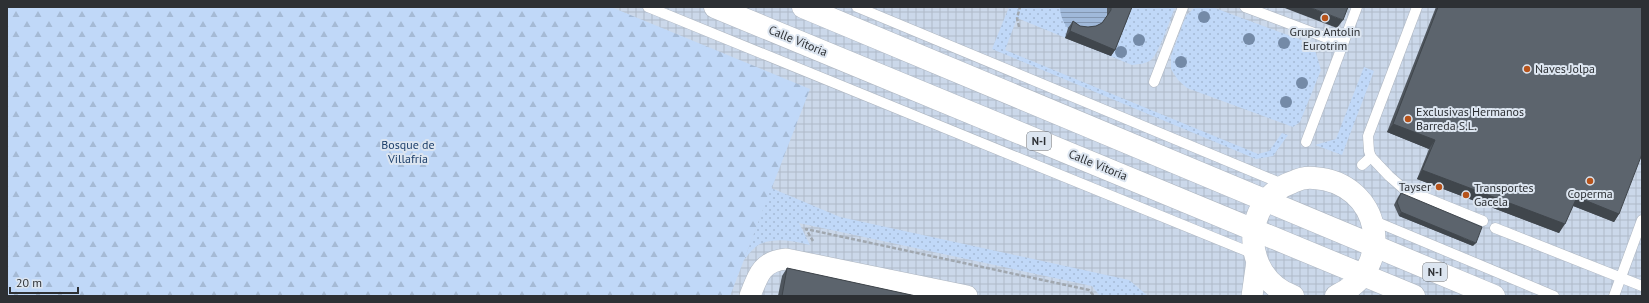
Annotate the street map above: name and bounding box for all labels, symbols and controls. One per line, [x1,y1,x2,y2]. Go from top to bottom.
marker: Grupo Antolin Eurotrim [1320,13,1330,23]
street label: Calle Vitoria [767,22,830,59]
place label: Grupo Antolin Eurotrim [1290,24,1360,53]
place label: Naves Jolpa [1535,61,1595,76]
marker: Naves Jolpa [1522,64,1532,74]
place label: Exclusivas Hermanos Barreda S.L. [1416,104,1524,133]
marker: Exclusivas Hermanos Barreda S.L. [1403,114,1413,124]
road number: N-I [1027,132,1051,150]
park label: Bosque de Villafría [381,137,435,166]
street label: Calle Vitoria [1067,146,1130,183]
marker: Coperma [1585,176,1595,186]
place label: Tayser [1399,179,1431,194]
place label: Transportes Gacela [1474,180,1534,209]
marker: Tayser [1434,182,1444,192]
place label: Coperma [1567,186,1613,201]
marker: Transportes Gacela [1461,190,1471,200]
road number: N-I [1423,263,1447,281]
scale bar [10,269,78,295]
text: 20 m [16,275,42,290]

